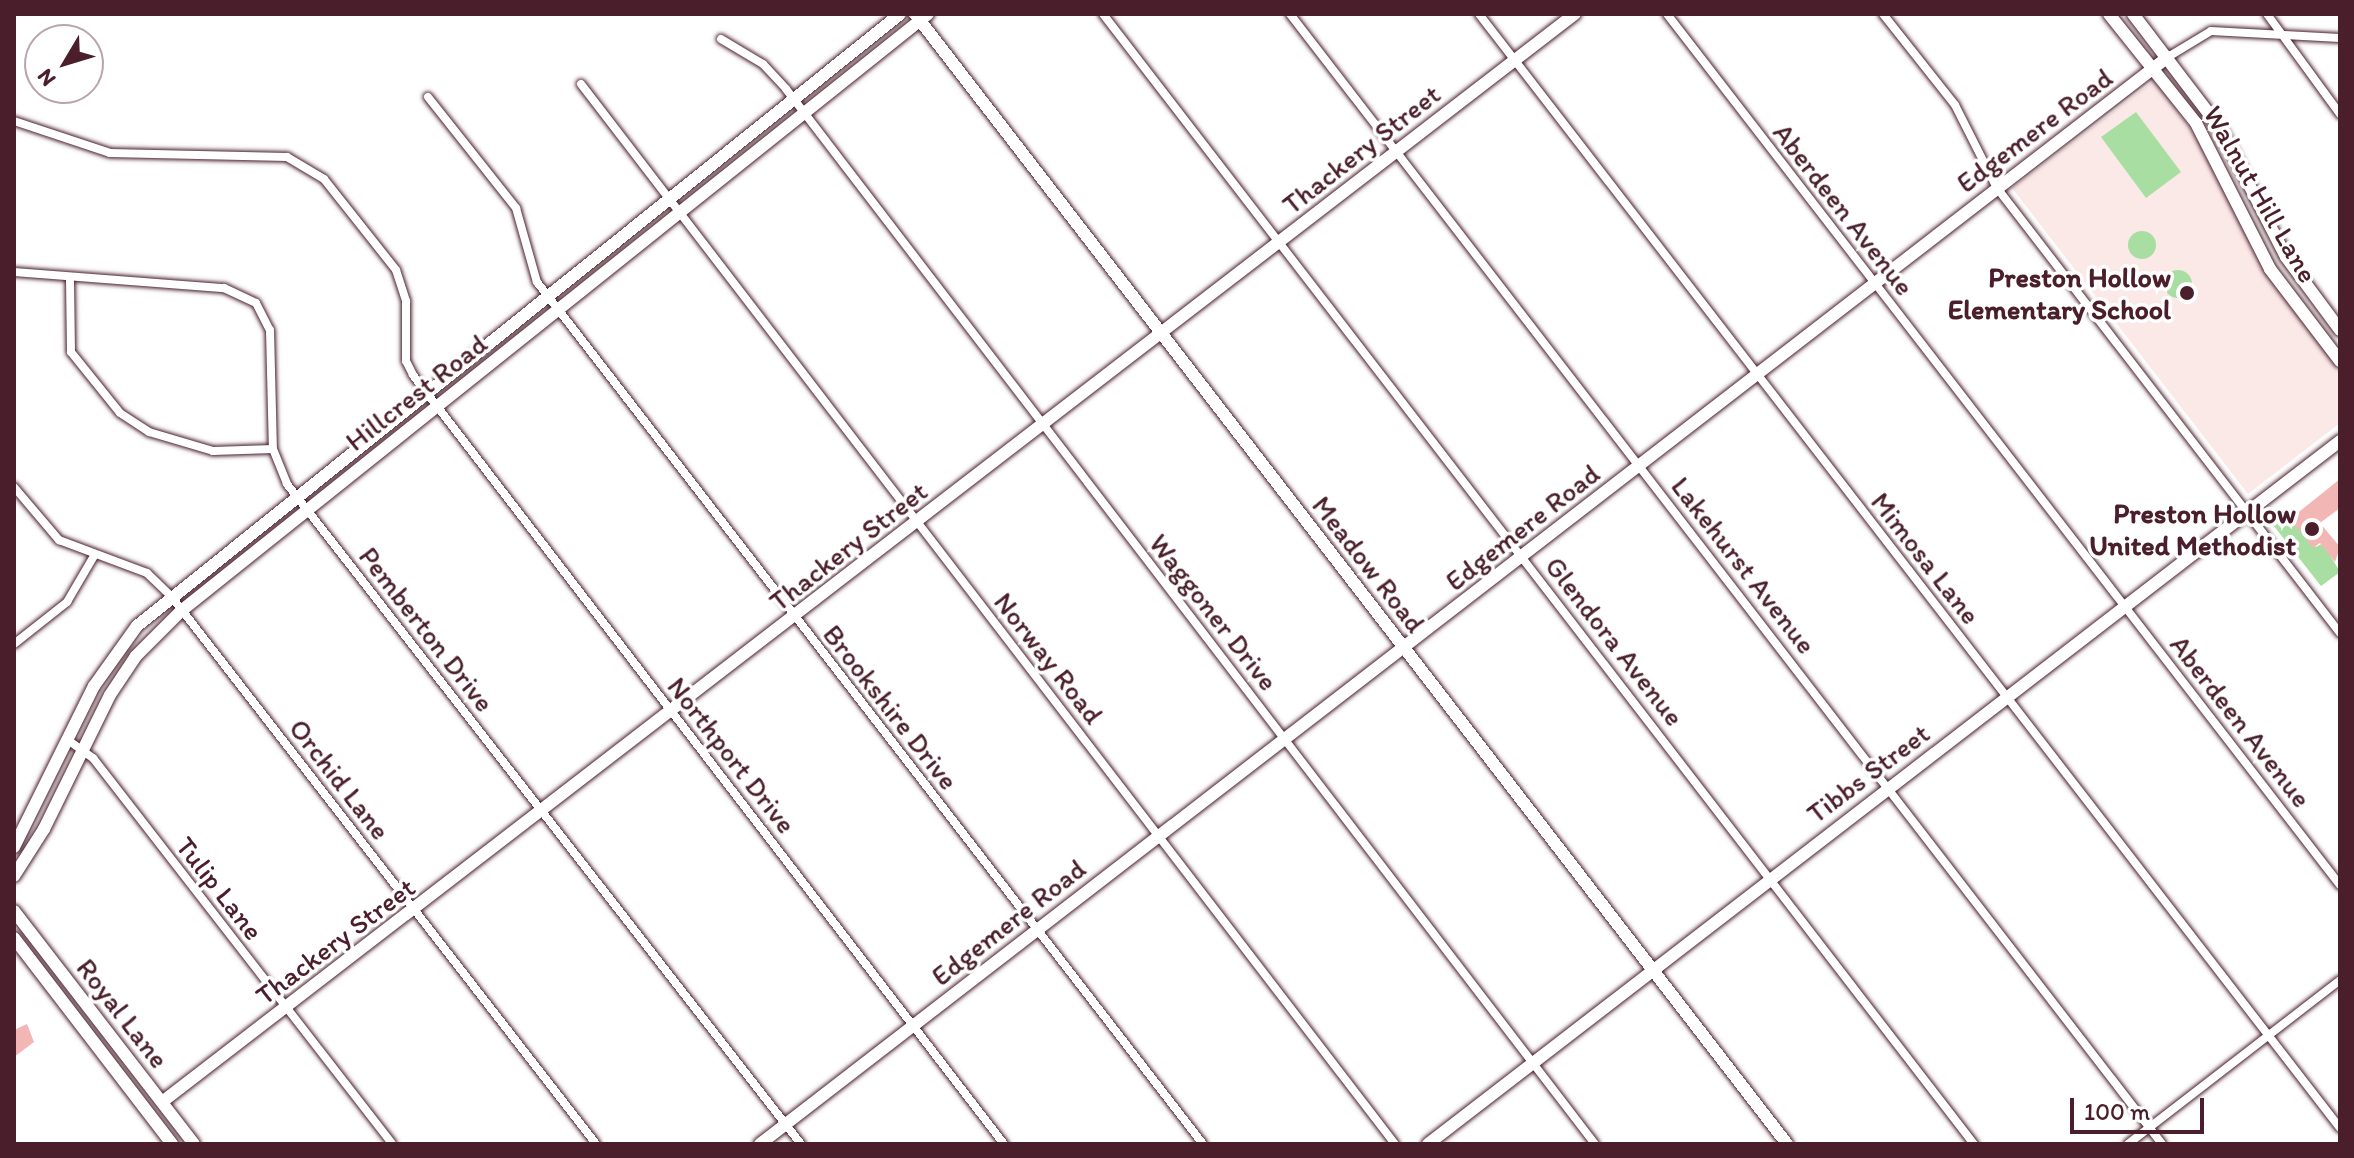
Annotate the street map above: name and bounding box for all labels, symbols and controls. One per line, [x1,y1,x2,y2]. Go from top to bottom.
north arrow [24,24,104,104]
street label: Edgemere Road [1949,60,2119,200]
text: N [31,64,61,92]
street label: Thackery Street [1276,77,1446,221]
street label: Walnut Hill Lane [2197,99,2325,289]
street label: Aberdeen Avenue [1767,117,1921,301]
place label: Preston Hollow Elementary School [1948,260,2171,326]
marker: Preston Hollow Elementary School [2178,284,2196,302]
street label: Hillcrest Road [339,327,493,457]
street label: Edgemere Road [1438,456,1606,598]
street label: Lakehurst Avenue [1665,470,1823,660]
street label: Thackery Street [763,474,933,618]
street label: Mimosa Lane [1864,485,1988,631]
street label: Meadow Road [1305,489,1433,639]
place label: Preston Hollow United Methodist [2089,496,2296,562]
marker: Preston Hollow United Methodist [2303,520,2321,538]
street label: Waggoner Drive [1142,527,1286,697]
street label: Pemberton Drive [352,540,502,718]
street label: Glendora Avenue [1539,550,1691,732]
street label: Norway Road [987,586,1111,730]
street label: Brookshire Drive [816,618,966,796]
street label: Aberdeen Avenue [2164,629,2318,813]
street label: Northport Drive [661,670,803,840]
street label: Orchid Lane [282,711,398,847]
street label: Tibbs Street [1800,716,1936,830]
street label: Tulip Lane [169,830,271,946]
street label: Edgemere Road [924,851,1092,993]
street label: Thackery Street [249,870,421,1012]
street label: Royal Lane [70,951,176,1075]
scale bar [2074,1082,2208,1132]
text: 100 m [2084,1097,2150,1126]

